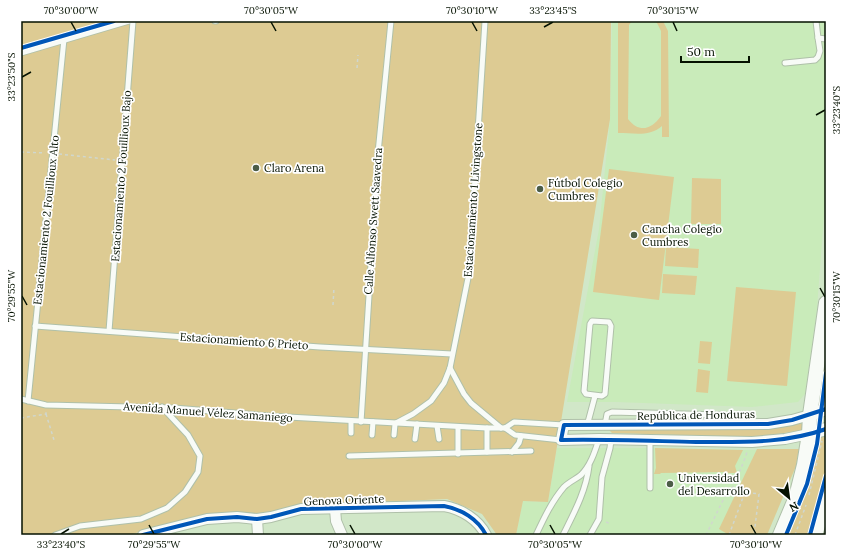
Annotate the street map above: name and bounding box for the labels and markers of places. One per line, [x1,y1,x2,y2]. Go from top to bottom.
place label: Claro Arena [264,161,325,175]
marker: Claro Arena [251,163,261,173]
place label: Fútbol Colegio Cumbres [548,176,622,203]
marker: Fútbol Colegio Cumbres [535,184,545,194]
place label: Cancha Colegio Cumbres [642,222,722,249]
marker: Cancha Colegio Cumbres [629,230,639,240]
place label: Universidad del Desarrollo [678,471,750,498]
marker: Universidad del Desarrollo [665,479,675,489]

